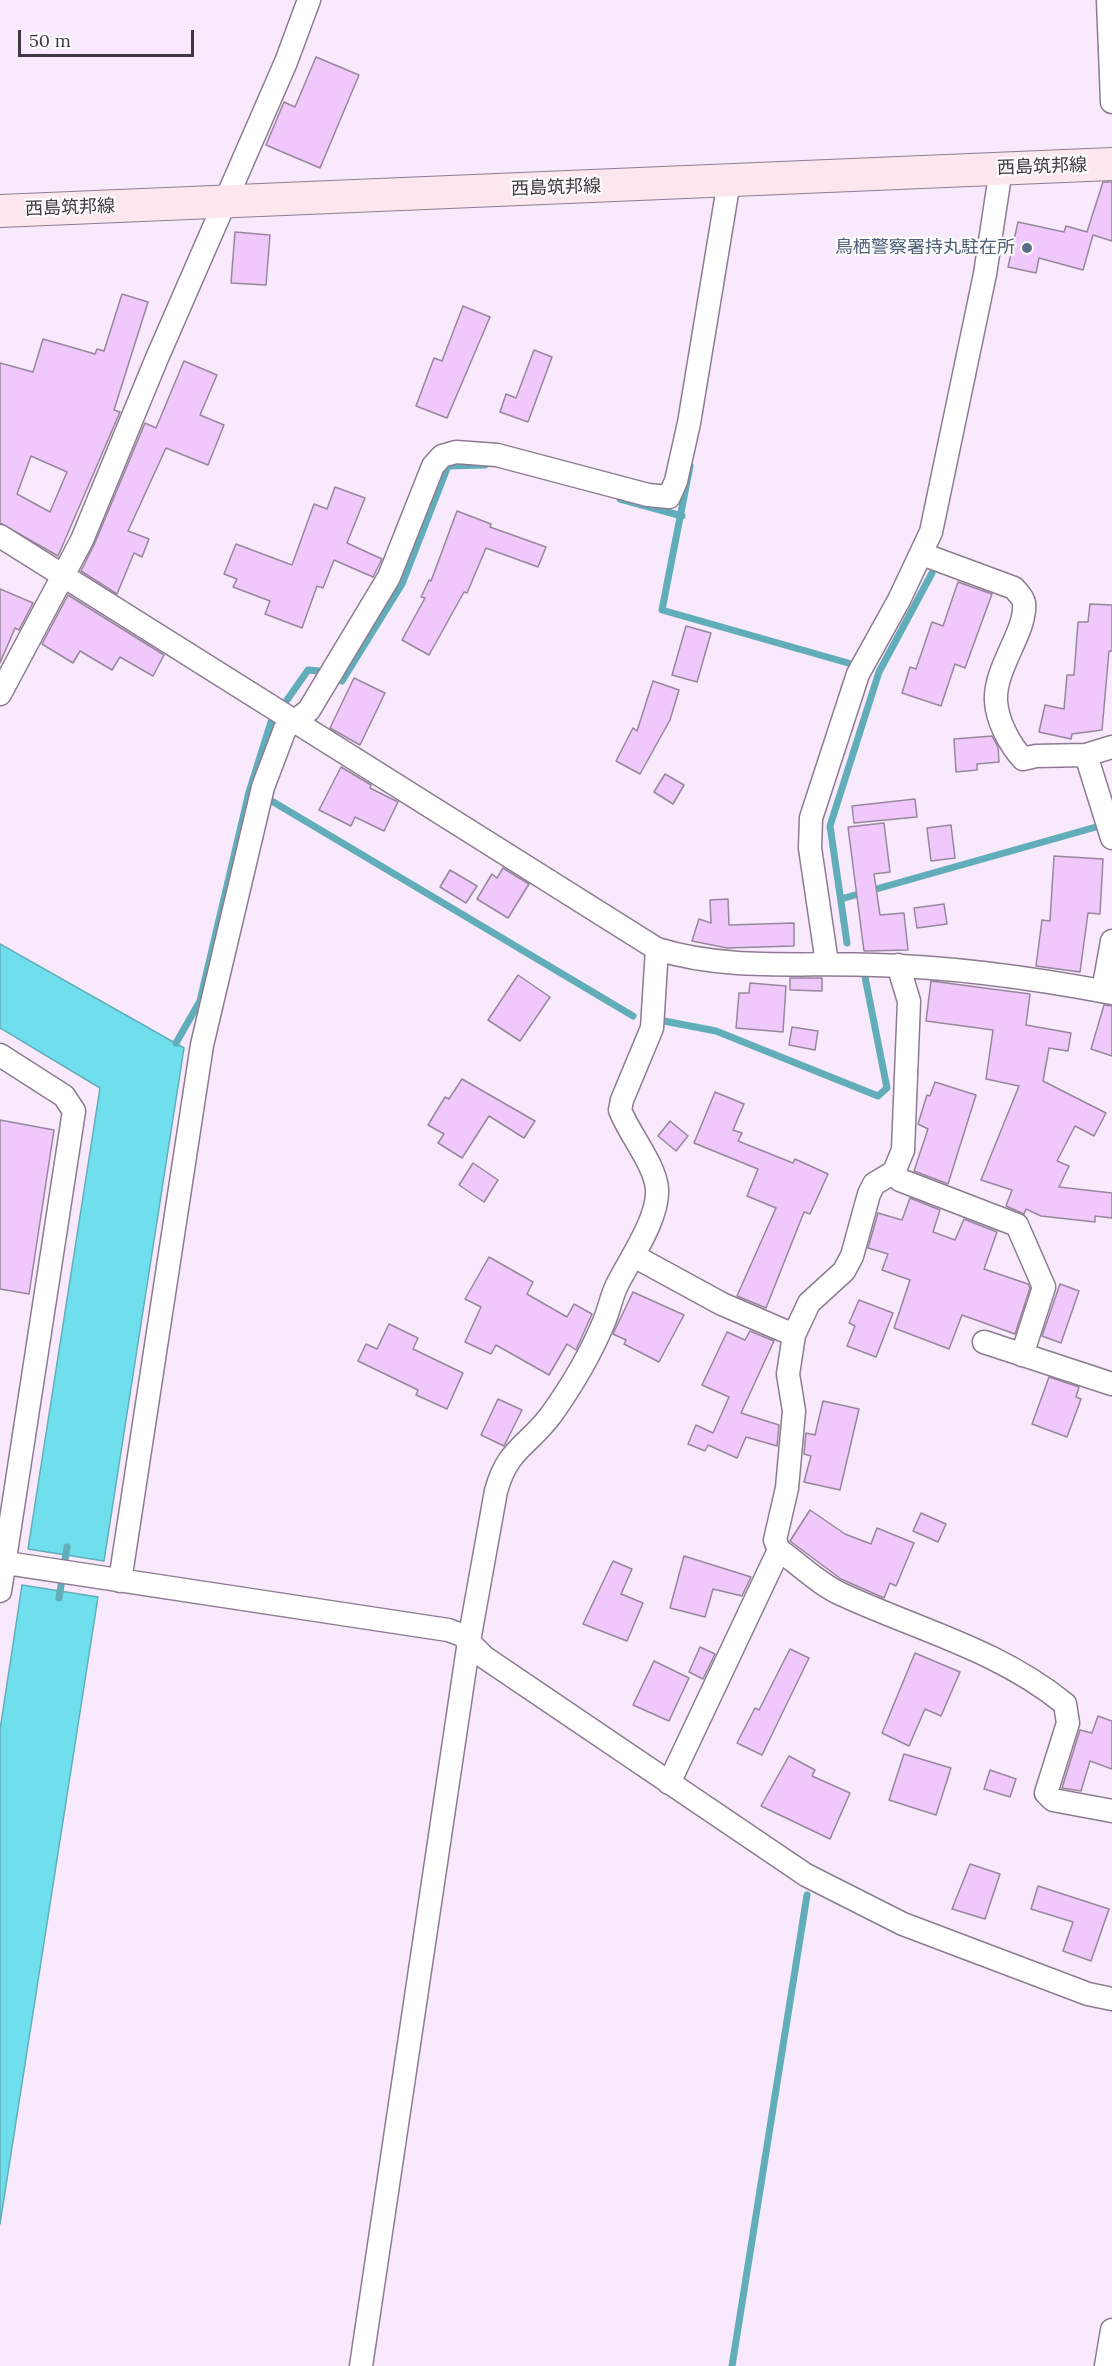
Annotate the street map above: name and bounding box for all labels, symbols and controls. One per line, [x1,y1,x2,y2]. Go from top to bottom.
scale bar [21,18,196,56]
text: 50 m [29,29,71,52]
street label: 西島筑邦線 [997,155,1087,179]
street label: 西島筑邦線 [511,176,601,200]
street label: 西島筑邦線 [25,196,115,220]
place label: 鳥栖警察署持丸駐在所 [835,237,1015,259]
marker: 鳥栖警察署持丸駐在所 [1020,241,1034,255]

